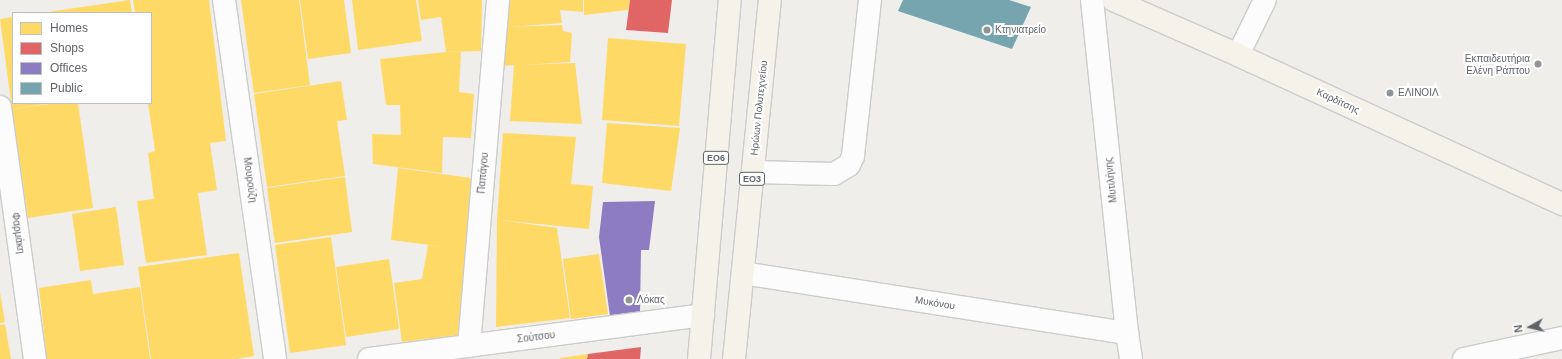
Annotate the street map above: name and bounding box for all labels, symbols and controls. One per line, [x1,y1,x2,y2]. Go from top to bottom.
legend [12,12,152,104]
text: Homes [50,21,88,35]
place label: Κτηνιατρείο [995,24,1046,36]
marker: Κτηνιατρείο [982,25,992,35]
text: Shops [50,41,84,55]
place label: Εκπαιδευτήρια Ελένη Ράπτου [1465,52,1530,76]
marker: Εκπαιδευτήρια Ελένη Ράπτου [1533,59,1543,69]
street label: Ηρώων Πολυτεχνείου [748,60,770,156]
text: Offices [50,61,87,75]
text: Public [50,81,83,95]
street label: Καρδίτσης [1315,86,1361,116]
place label: ΕΛΙΝΟΙΛ [1398,87,1439,99]
marker: ΕΛΙΝΟΙΛ [1385,88,1395,98]
road number: ΕΟ6 [702,151,730,165]
street label: Παπάγου [475,152,491,194]
street label: Μουρούζη [241,156,259,204]
street label: Μυτιλήνης [1103,157,1119,203]
road number: ΕΟ3 [738,172,766,186]
street label: Φαρμάκη [9,212,27,254]
place label: Λόκας [637,294,665,306]
street label: Μυκόνου [914,294,956,312]
marker: Λόκας [624,295,634,305]
north arrow [1510,307,1550,347]
text: N [1512,324,1525,333]
street label: Σούτσου [516,329,556,345]

